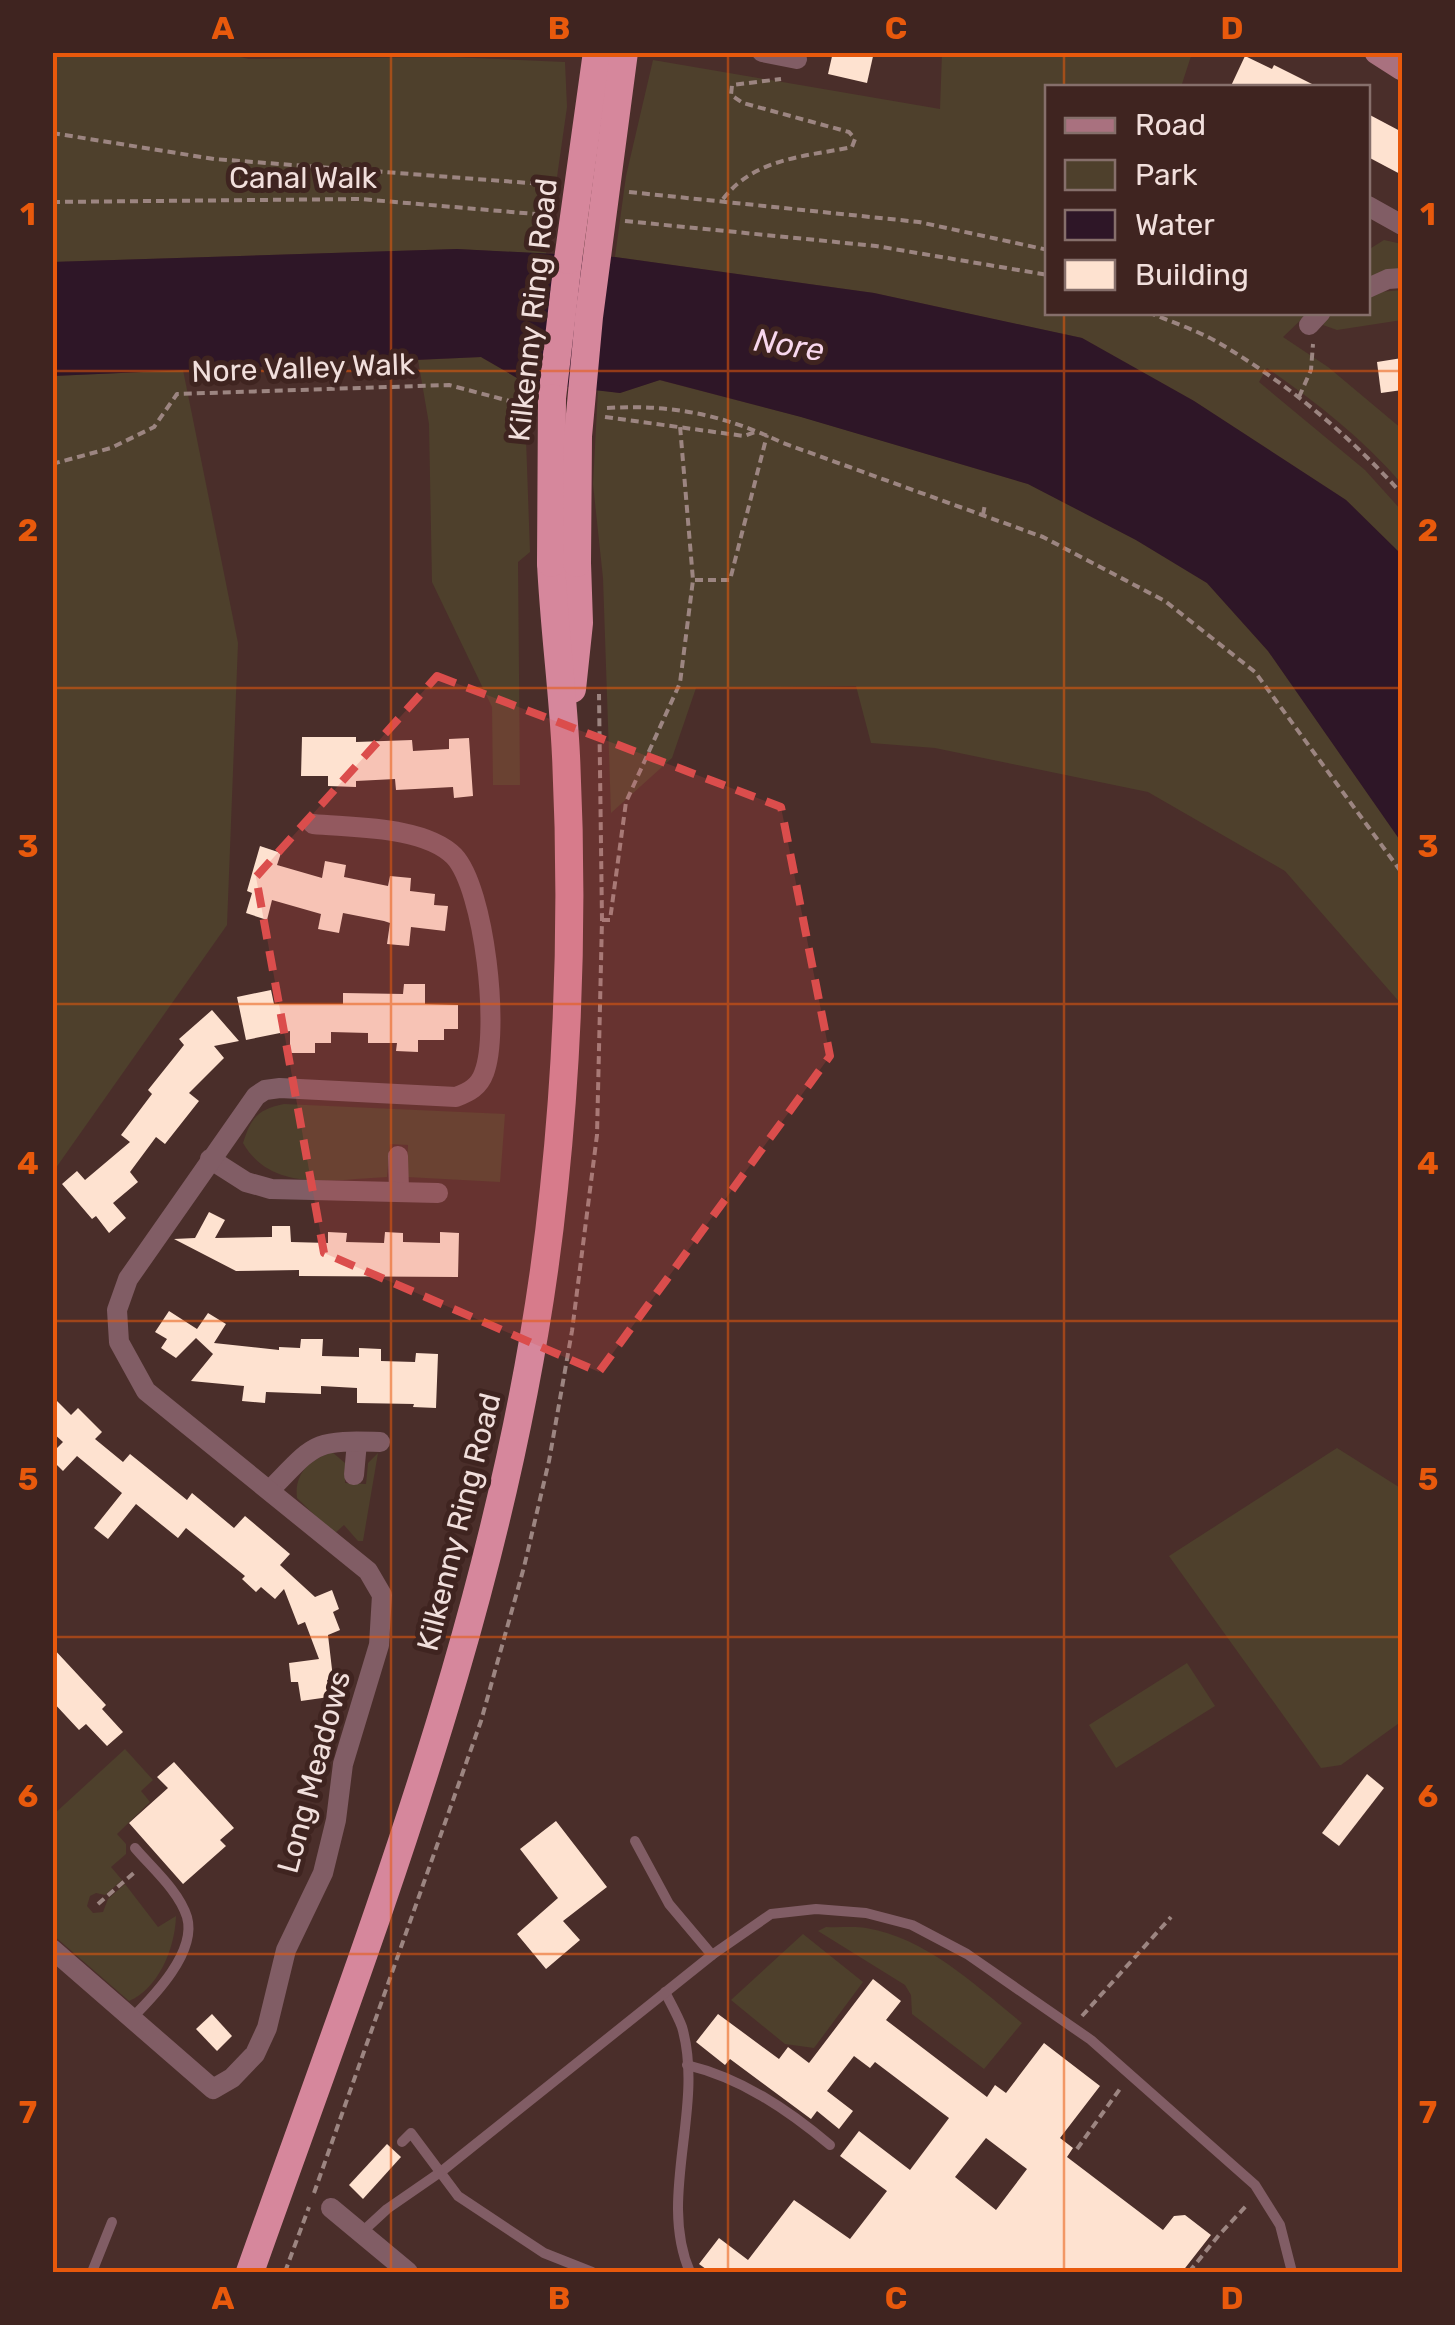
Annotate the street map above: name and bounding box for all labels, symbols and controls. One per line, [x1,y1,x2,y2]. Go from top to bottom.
text: A [212,9,235,47]
text: B [548,9,570,47]
text: C [885,9,907,47]
text: D [1221,9,1243,47]
legend [1045,85,1370,315]
text: Road [1135,107,1206,143]
text: Park [1135,157,1198,193]
street label: Canal Walk [229,160,378,196]
street label: Kilkenny Ring Road [501,177,565,443]
text: 1 [20,195,36,233]
text: 1 [1420,195,1436,233]
text: Water [1135,207,1215,243]
text: Building [1135,257,1249,293]
water label: Nore [751,321,827,369]
street label: Nore Valley Walk [191,346,416,390]
text: 2 [18,511,38,549]
text: 2 [1418,511,1438,549]
text: 3 [17,827,39,865]
text: 3 [1417,827,1439,865]
text: 4 [17,1144,39,1182]
text: 4 [1417,1144,1439,1182]
street label: Kilkenny Ring Road [410,1389,508,1655]
text: 5 [18,1460,38,1498]
text: 5 [1418,1460,1438,1498]
street label: Long Meadows [270,1667,358,1877]
text: 6 [18,1777,38,1815]
text: 6 [1418,1777,1438,1815]
text: 7 [19,2093,37,2131]
text: 7 [1419,2093,1437,2131]
text: A [212,2279,235,2317]
text: B [548,2279,570,2317]
text: C [885,2279,907,2317]
text: D [1221,2279,1243,2317]

